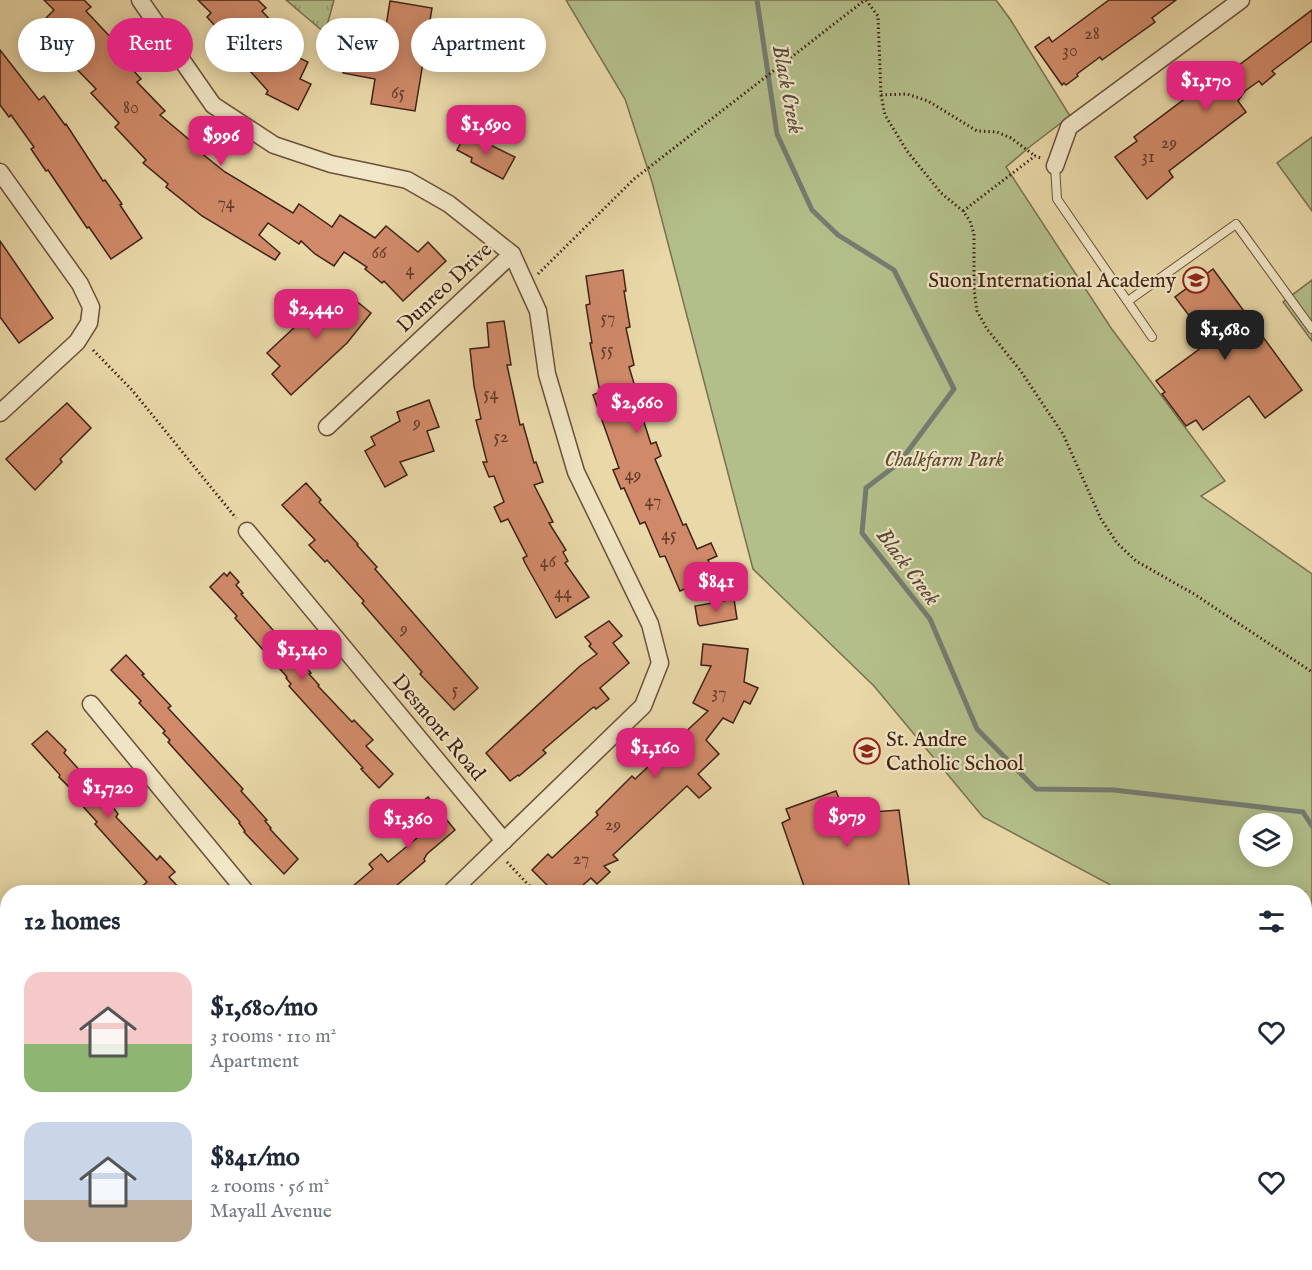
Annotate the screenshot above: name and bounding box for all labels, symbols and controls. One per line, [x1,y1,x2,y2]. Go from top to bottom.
chip: Buy [18,18,95,72]
chip: Rent [107,18,193,72]
chip: Filters [205,18,304,72]
chip: New [316,18,399,72]
chip: Apartment [411,18,546,72]
house number: 28 [1084,23,1100,46]
house number: 30 [1062,40,1078,63]
water label: Black Creek [765,42,809,136]
pin: $1,170 [1157,61,1255,112]
text: $1,170 [1181,68,1231,93]
house number: 65 [391,82,406,105]
house number: 80 [123,97,139,120]
pin: $1,690 [437,105,535,156]
text: $1,690 [461,112,511,137]
pin: $996 [185,116,257,167]
text: $996 [203,123,239,148]
house number: 29 [1161,132,1177,155]
house number: 31 [1141,146,1155,169]
house number: 74 [217,192,235,215]
street label: Dunreo Drive [392,237,499,339]
house number: 66 [371,242,387,265]
house number: 4 [406,259,415,282]
school or university icon: Suon International Academy [1181,265,1211,295]
place label: Suon International Academy [928,268,1177,295]
pin: $2,440 [267,289,365,340]
text: $2,440 [288,296,344,321]
house number: 57 [601,307,615,330]
pin: $1,680 [1176,310,1274,361]
text: $1,680 [1200,317,1250,342]
house number: 55 [600,339,614,362]
house number: 54 [483,383,499,406]
pin: $2,660 [588,383,686,434]
text: $2,660 [611,390,663,415]
house number: 9 [412,412,421,435]
house number: 52 [494,426,508,449]
park label: Chalkfarm Park [884,447,1004,474]
house number: 49 [625,464,641,487]
house number: 47 [645,490,661,513]
water label: Black Creek [869,523,946,612]
house number: 45 [661,524,677,547]
house number: 46 [540,551,557,574]
pin: $841 [680,562,752,613]
text: $841 [698,569,734,594]
house number: 44 [554,582,572,605]
house number: 9 [399,618,408,641]
pin: $1,140 [253,630,351,681]
text: $1,140 [277,637,327,662]
street label: Desmont Road [385,669,491,788]
house number: 5 [452,679,459,702]
house number: 37 [711,682,727,705]
place label: St. Andre Catholic School [886,727,1024,778]
pin: $1,160 [606,728,704,779]
text: $1,160 [630,735,680,760]
school or university icon: St. Andre Catholic School [852,736,882,766]
pin: $1,720 [59,768,157,819]
text: $1,720 [82,775,134,800]
pin: $979 [811,797,883,848]
pin: $1,360 [359,799,457,850]
text: $979 [828,804,866,829]
text: $1,360 [383,806,433,831]
map controls [1239,813,1293,867]
button: layers [1239,813,1293,867]
house number: 29 [605,814,621,837]
house number: 27 [573,848,589,871]
text: 12 homes [24,905,120,938]
icon: filters [1255,905,1288,938]
text: $1,680/mo [210,991,318,1024]
icon: home [72,996,144,1068]
icon: heart [1255,1016,1288,1049]
text: 3 rooms · 110 m² [210,1024,336,1049]
text: Apartment [210,1049,299,1074]
text: $841/mo [210,1141,300,1174]
icon: home [72,1146,144,1218]
icon: heart [1255,1166,1288,1199]
text: 2 rooms · 56 m² [210,1174,329,1199]
text: Mayall Avenue [210,1199,332,1224]

